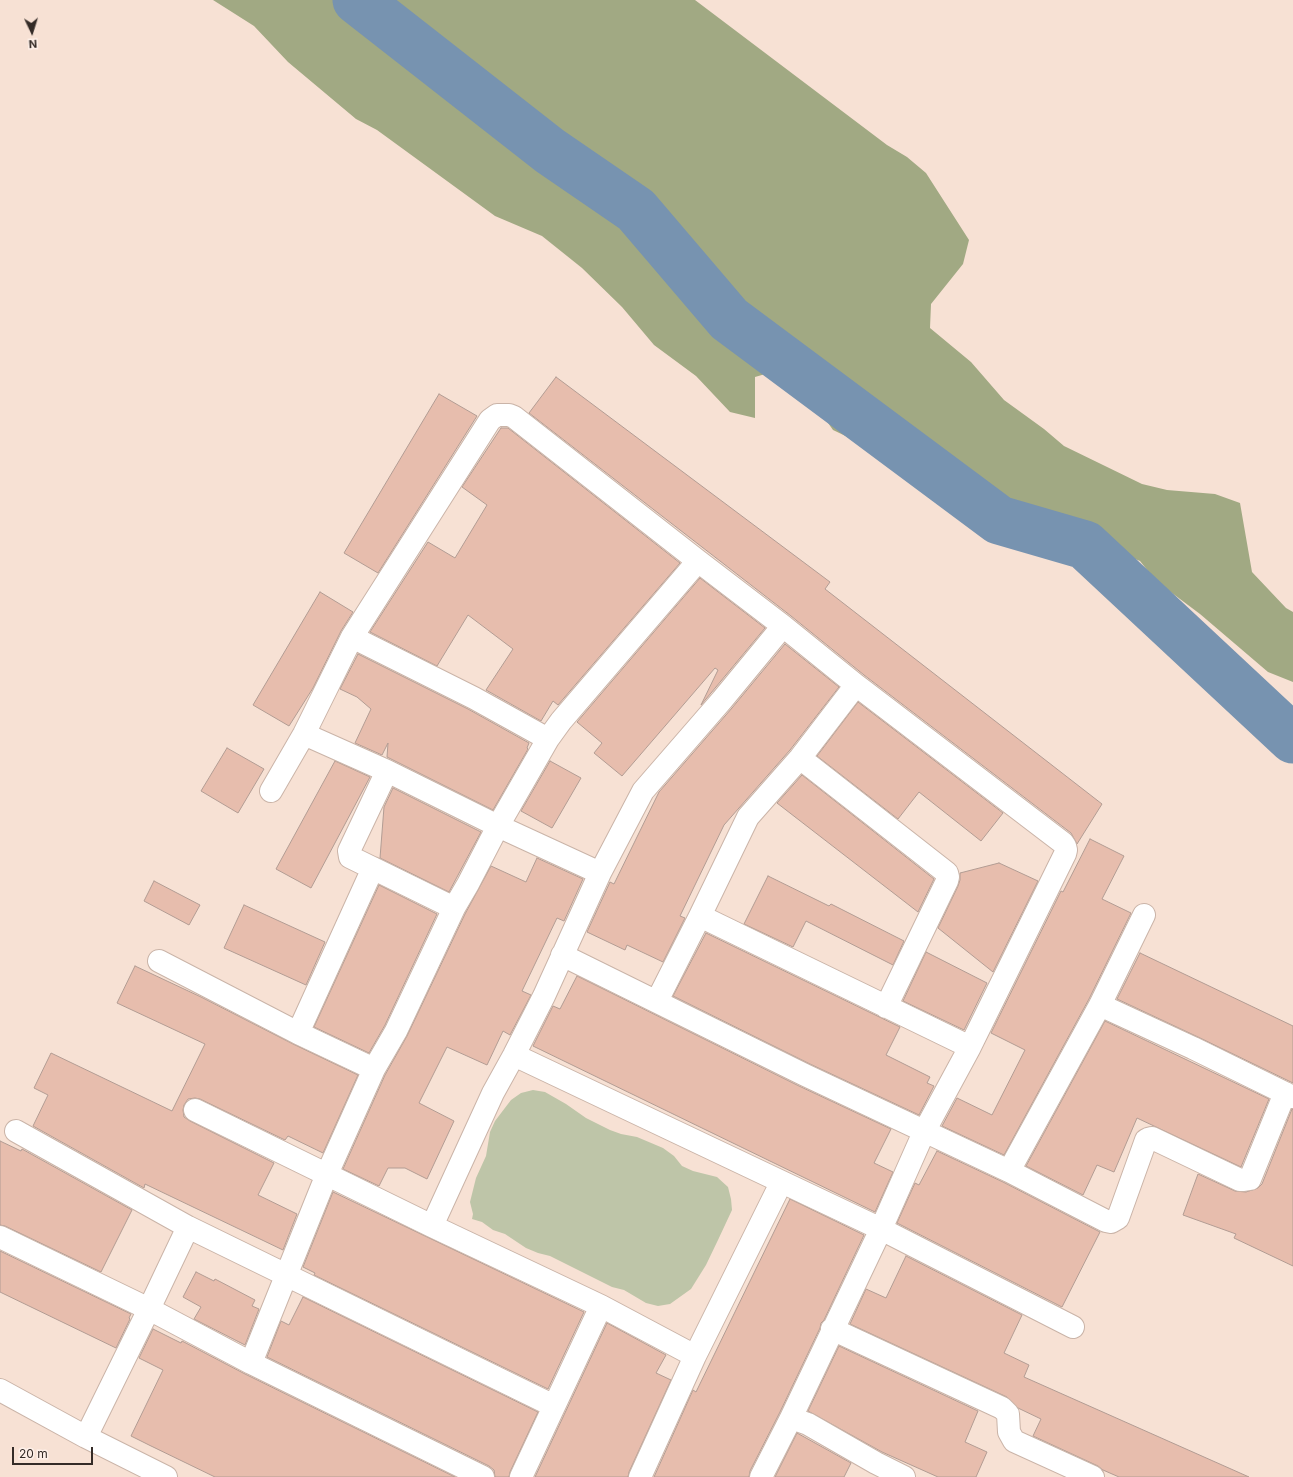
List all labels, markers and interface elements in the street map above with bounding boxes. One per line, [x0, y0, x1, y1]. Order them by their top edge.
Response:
north arrow [12, 12, 52, 52]
text: N [28, 37, 38, 51]
scale bar [14, 1439, 95, 1465]
text: 20 m [19, 1446, 48, 1461]

